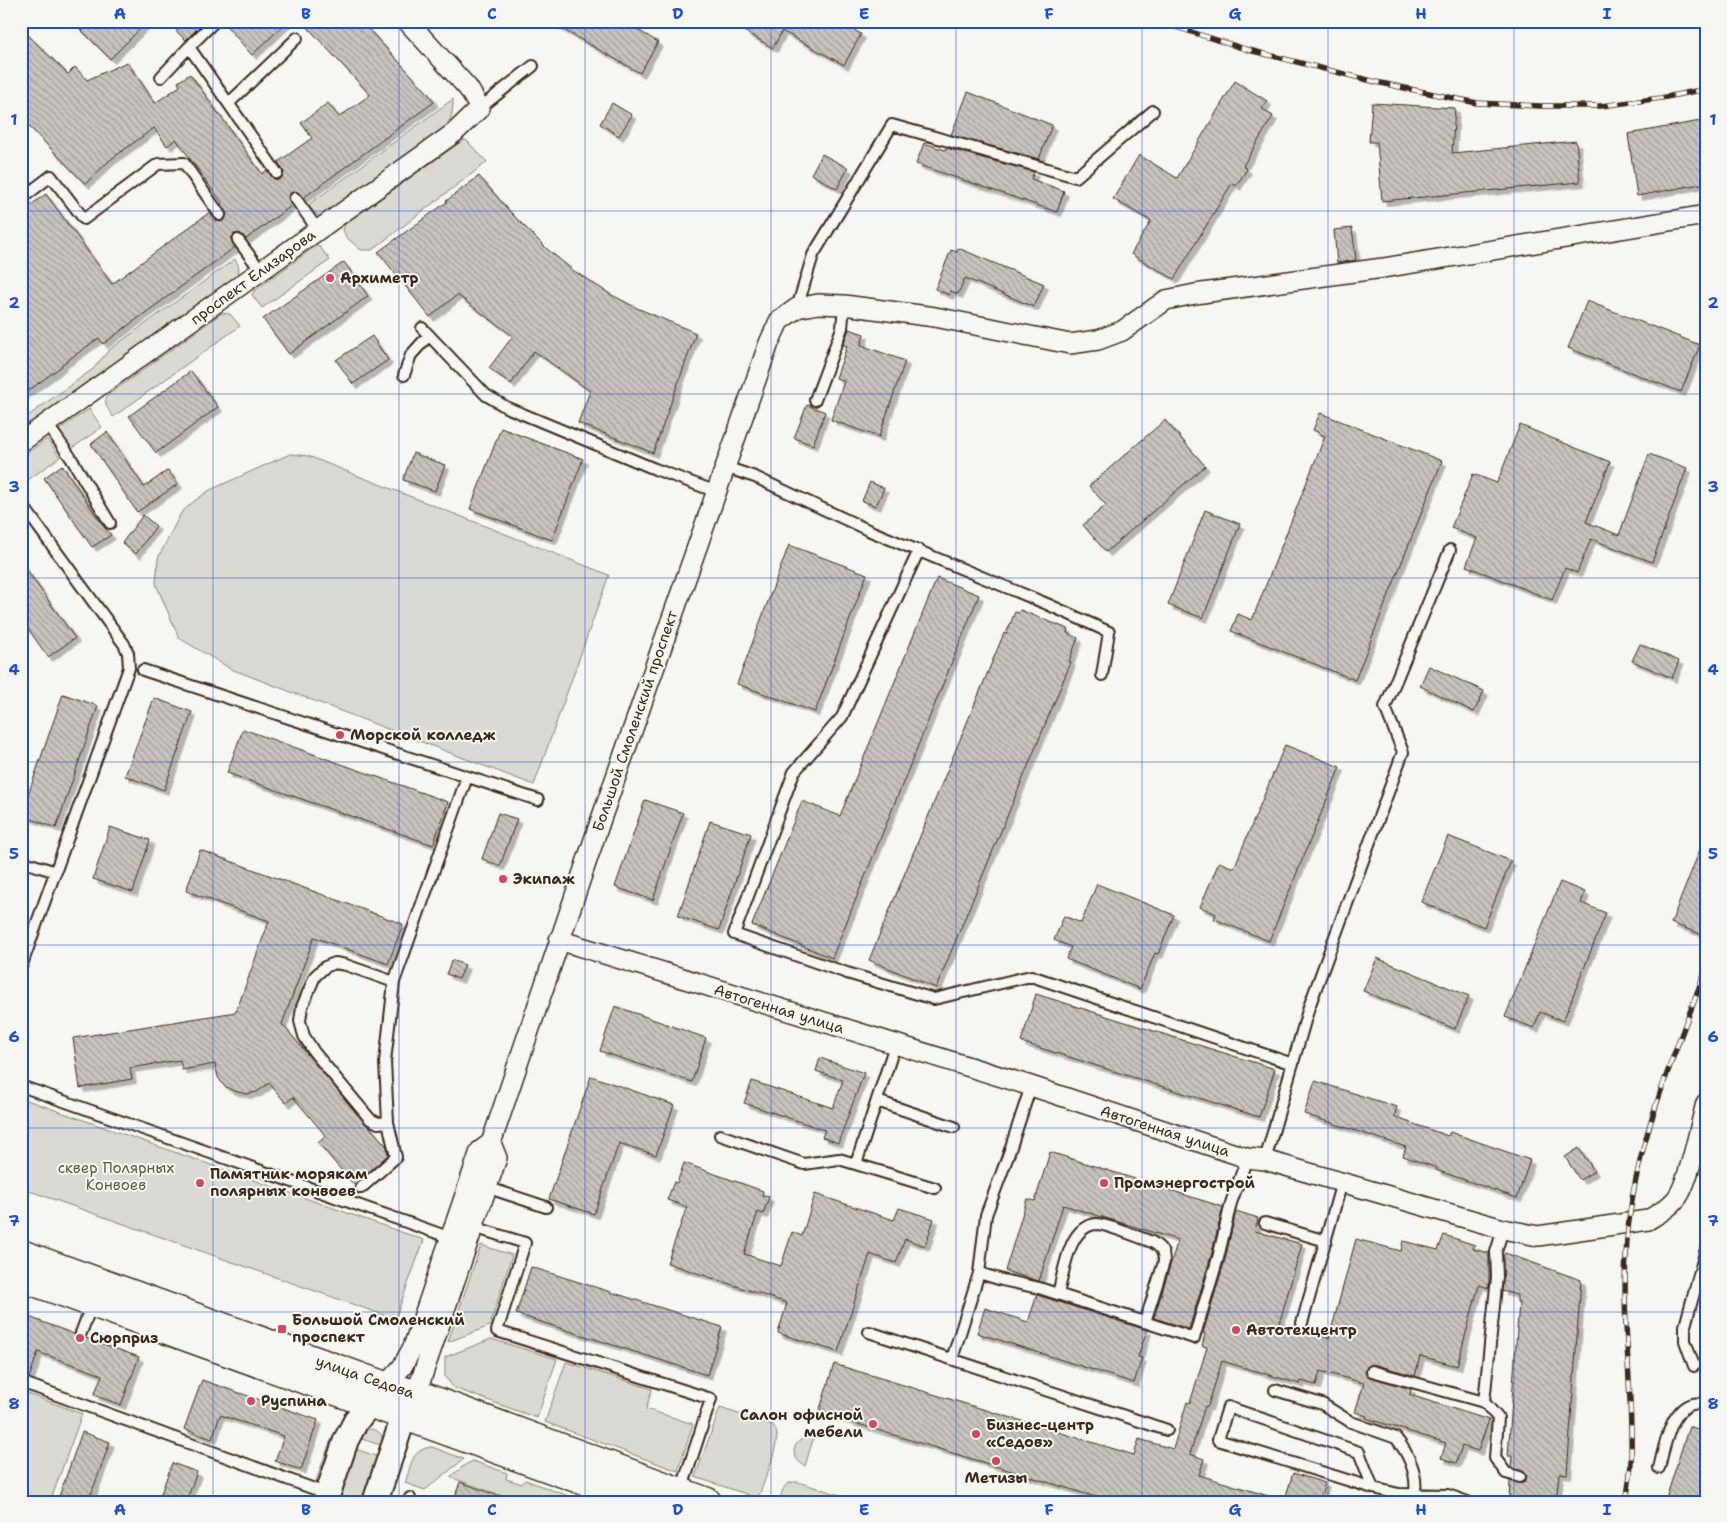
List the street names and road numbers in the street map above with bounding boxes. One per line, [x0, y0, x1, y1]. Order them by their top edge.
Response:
street label: проспект Елизарова [186, 224, 320, 329]
street label: Большой Смоленский проспект [588, 607, 682, 834]
street label: Автогенная улица [712, 980, 847, 1038]
street label: Автогенная улица [1098, 1101, 1233, 1162]
street label: улица Седова [313, 1351, 417, 1403]

